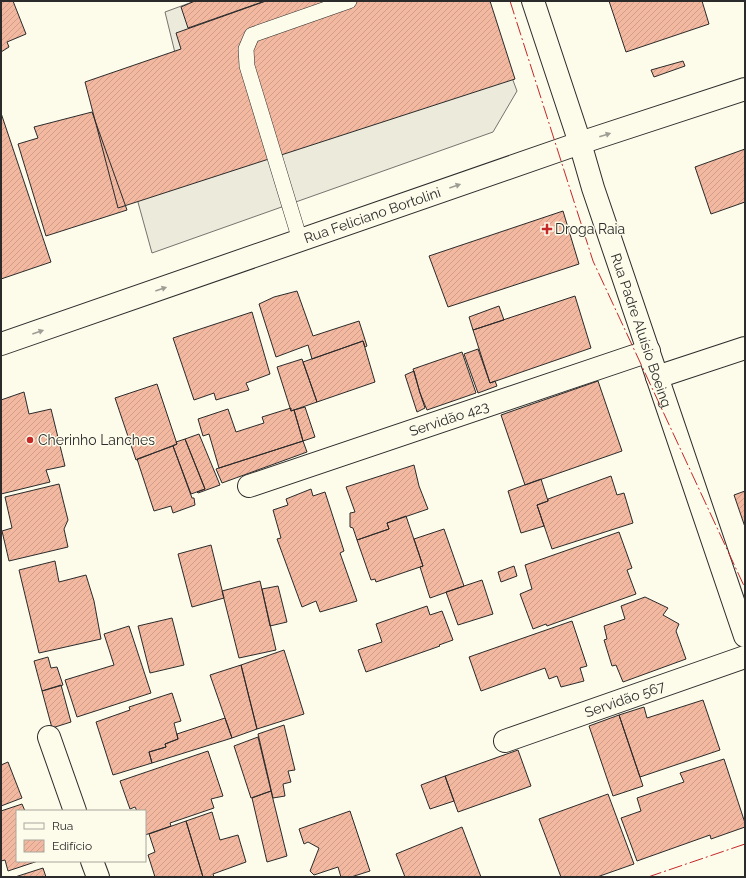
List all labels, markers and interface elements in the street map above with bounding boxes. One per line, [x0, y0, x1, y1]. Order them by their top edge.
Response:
one-way arrow [599, 132, 611, 138]
one-way arrow [450, 183, 462, 189]
street label: Rua Feliciano Bortolini [302, 184, 443, 246]
place label: Droga Raia [555, 221, 625, 237]
marker: Droga Raia [542, 224, 552, 234]
street label: Rua Padre Aluísio Boeing [608, 251, 675, 409]
one-way arrow [155, 286, 167, 292]
one-way arrow [32, 328, 44, 334]
street label: Servidão 423 [407, 398, 491, 439]
place label: Cherinho Lanches [38, 432, 155, 448]
marker: Cherinho Lanches [25, 435, 35, 445]
street label: Servidão 567 [583, 677, 668, 720]
legend [16, 810, 146, 862]
text: Rua [52, 819, 73, 833]
text: Edifício [52, 839, 92, 853]

